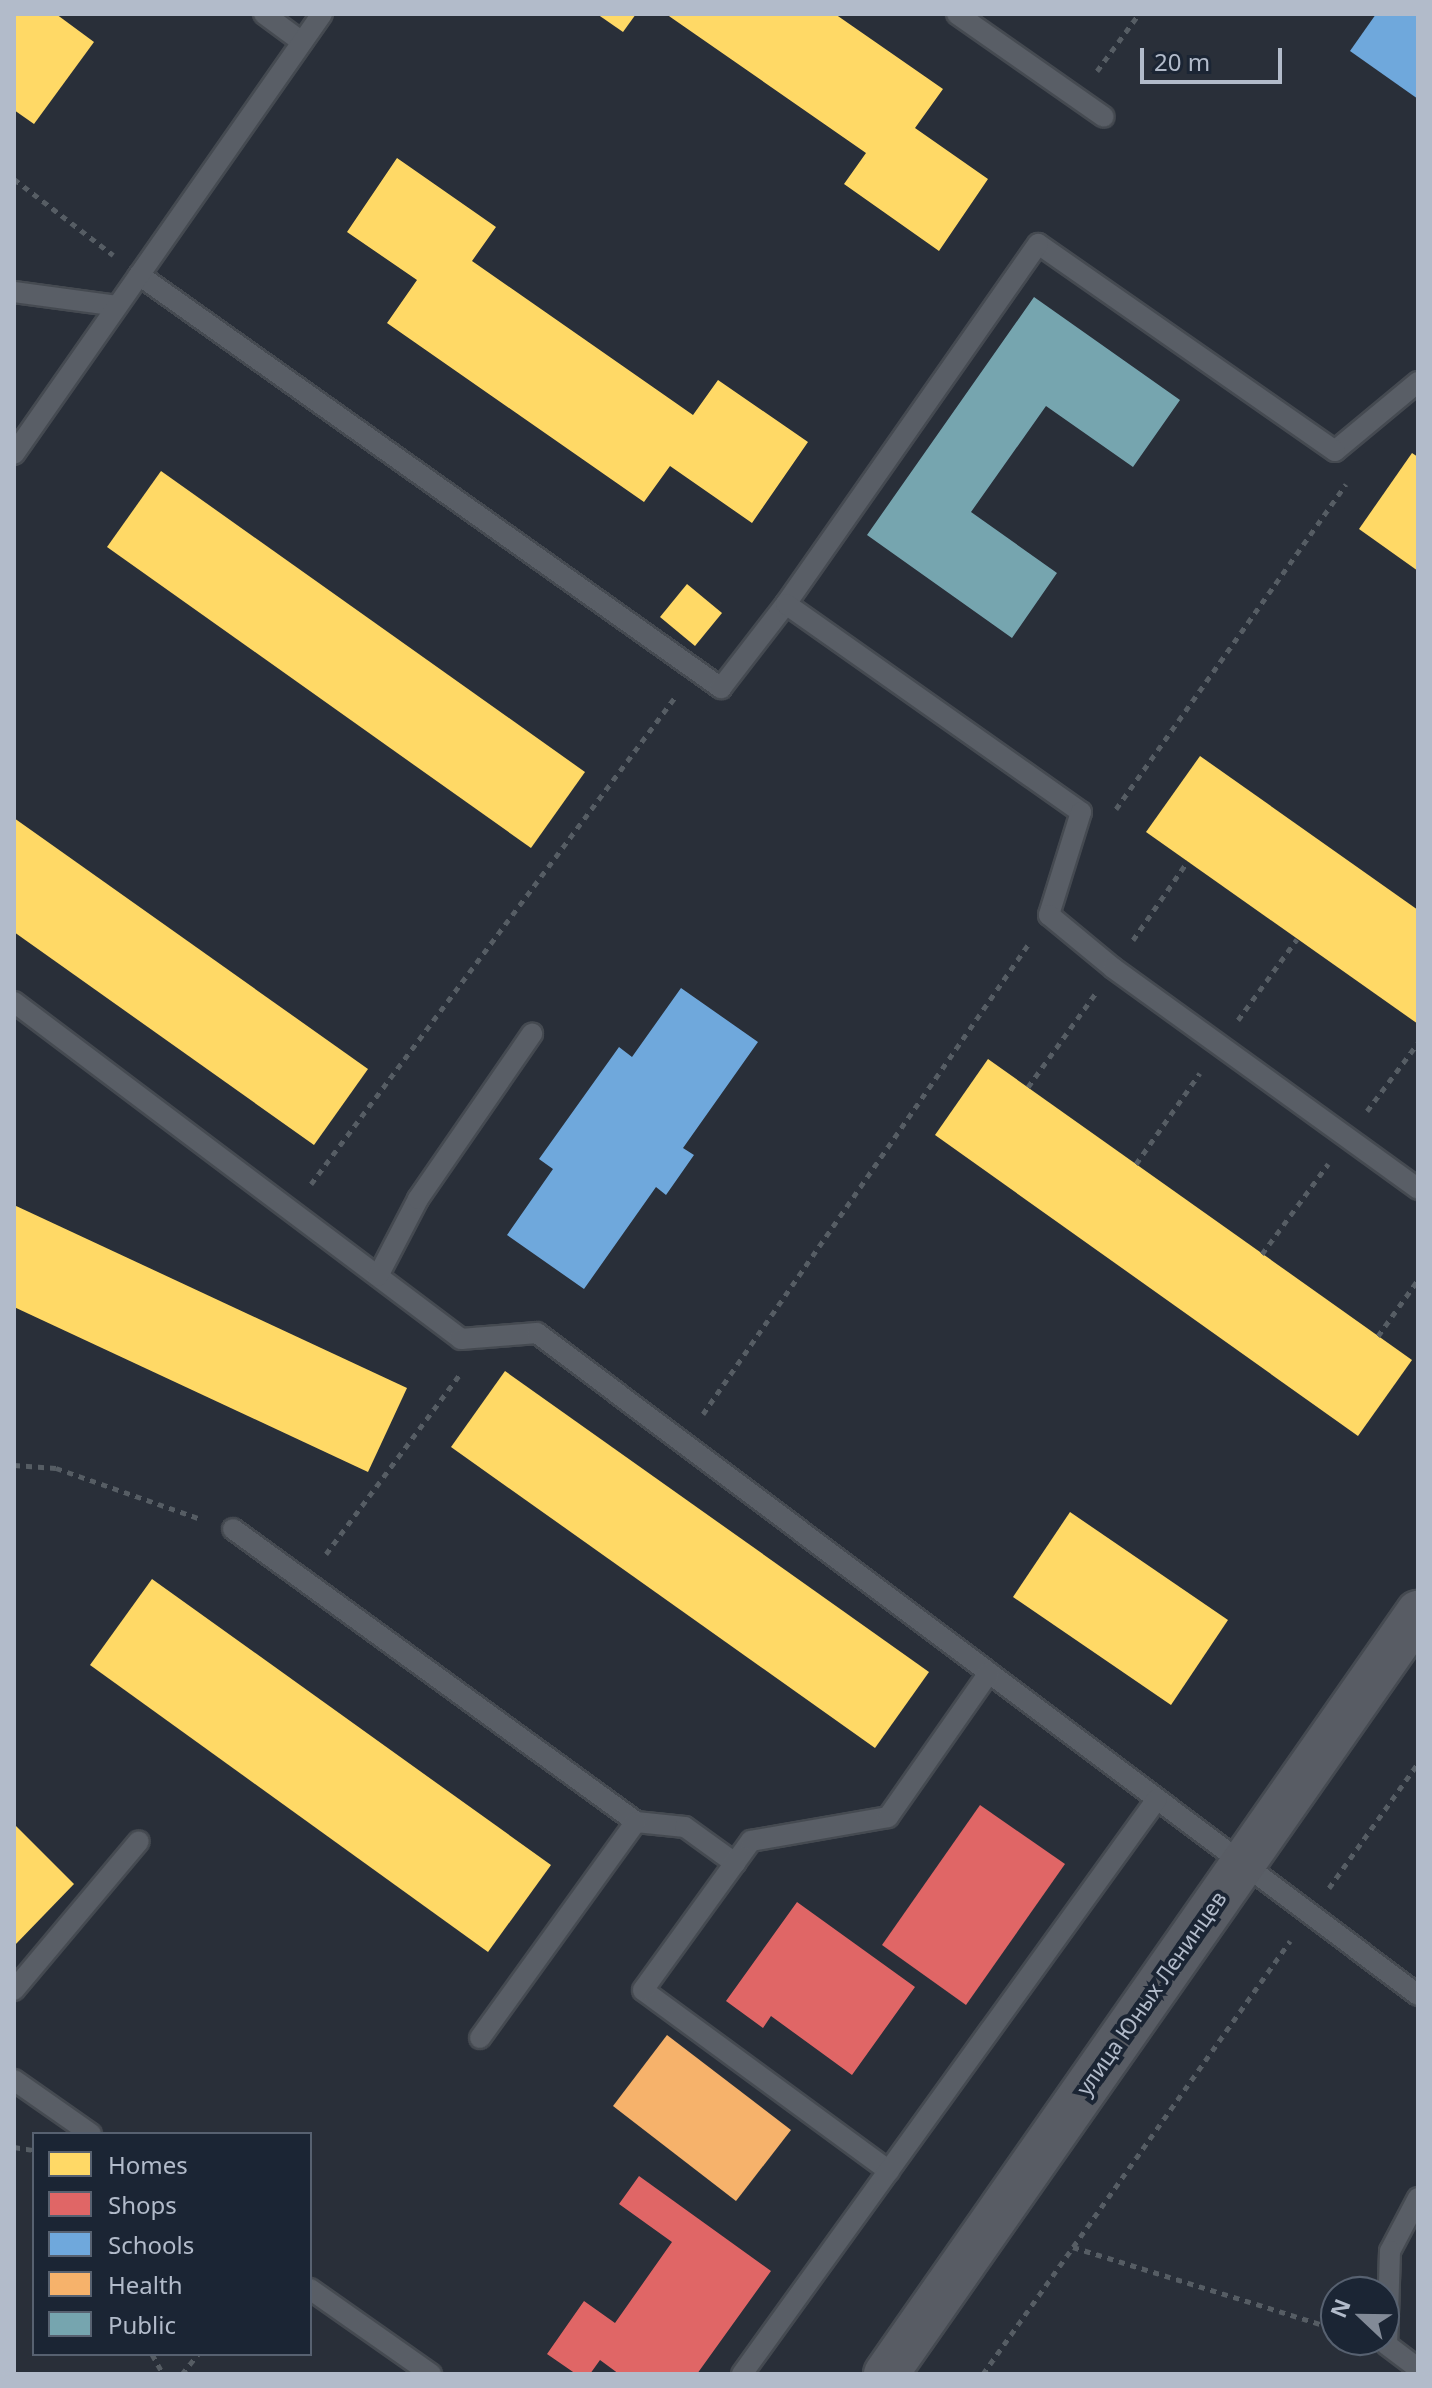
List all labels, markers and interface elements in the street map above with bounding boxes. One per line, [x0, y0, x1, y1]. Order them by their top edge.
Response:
scale bar [1144, 32, 1286, 82]
text: 20 m [1154, 45, 1210, 78]
street label: улица Юных Ленинцев [1070, 1886, 1232, 2100]
legend [32, 2132, 312, 2356]
text: Homes [108, 2148, 188, 2181]
text: Shops [108, 2188, 177, 2221]
text: Schools [108, 2228, 194, 2261]
text: Health [108, 2268, 182, 2301]
north arrow [1320, 2276, 1400, 2356]
text: N [1322, 2294, 1357, 2322]
text: Public [108, 2308, 176, 2341]

